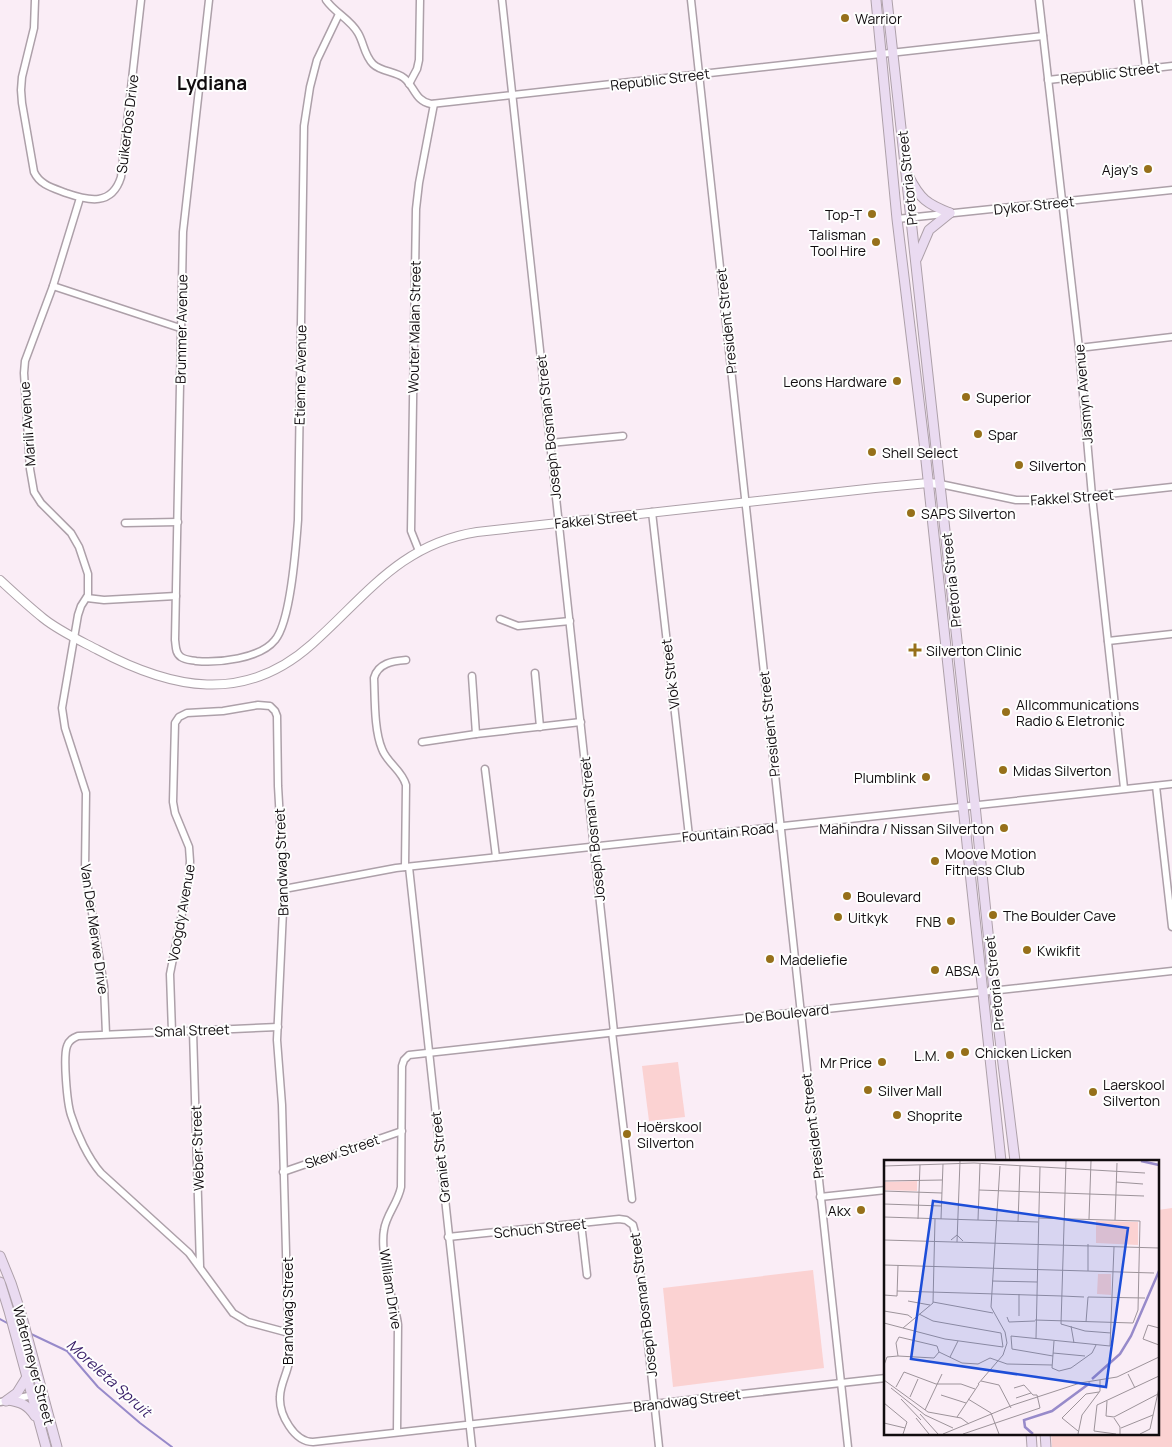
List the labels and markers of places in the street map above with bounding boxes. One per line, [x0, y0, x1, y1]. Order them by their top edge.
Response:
place label: Warrior [855, 9, 902, 28]
marker: Warrior [839, 12, 851, 24]
place label: Ajay's [1102, 160, 1138, 179]
marker: Ajay's [1142, 163, 1154, 175]
place label: Top-T [825, 205, 863, 224]
marker: Top-T [866, 208, 878, 220]
place label: Talisman Tool Hire [809, 225, 866, 260]
marker: Talisman Tool Hire [870, 236, 882, 248]
place label: Leons Hardware [783, 372, 887, 391]
marker: Leons Hardware [891, 375, 903, 387]
place label: Superior [976, 388, 1031, 407]
marker: Superior [960, 391, 972, 403]
place label: Spar [988, 425, 1018, 444]
marker: Spar [972, 428, 984, 440]
place label: Shell Select [882, 443, 958, 462]
marker: Shell Select [866, 446, 878, 458]
place label: Silverton [1029, 456, 1086, 475]
marker: Silverton [1013, 459, 1025, 471]
place label: SAPS Silverton [921, 504, 1016, 523]
marker: SAPS Silverton [905, 507, 917, 519]
place label: Silverton Clinic [926, 641, 1022, 660]
marker: Silverton Clinic [908, 643, 922, 657]
place label: Allcommunications Radio & Eletronic [1016, 695, 1139, 730]
marker: Allcommunications Radio & Eletronic [1000, 706, 1012, 718]
place label: Midas Silverton [1013, 761, 1111, 780]
marker: Midas Silverton [997, 764, 1009, 776]
place label: Plumblink [854, 768, 917, 787]
marker: Plumblink [920, 771, 932, 783]
place label: Mahindra / Nissan Silverton [819, 819, 994, 838]
marker: Mahindra / Nissan Silverton [998, 822, 1010, 834]
place label: Moove Motion Fitness Club [945, 844, 1036, 879]
marker: Moove Motion Fitness Club [929, 855, 941, 867]
place label: Boulevard [857, 887, 921, 906]
marker: Boulevard [841, 890, 853, 902]
place label: The Boulder Cave [1003, 906, 1116, 925]
place label: Uitkyk [848, 908, 889, 927]
marker: The Boulder Cave [987, 909, 999, 921]
marker: Uitkyk [832, 911, 844, 923]
place label: FNB [916, 912, 941, 931]
marker: FNB [945, 915, 957, 927]
place label: Kwikfit [1037, 941, 1081, 960]
marker: Kwikfit [1021, 944, 1033, 956]
place label: Madeliefie [780, 950, 847, 969]
marker: Madeliefie [764, 953, 776, 965]
place label: ABSA [945, 961, 980, 980]
marker: ABSA [929, 964, 941, 976]
place label: Chicken Licken [975, 1043, 1072, 1062]
place label: L.M. [914, 1046, 940, 1065]
marker: Chicken Licken [959, 1046, 971, 1058]
marker: L.M. [944, 1049, 956, 1061]
place label: Mr Price [820, 1053, 872, 1072]
marker: Mr Price [876, 1056, 888, 1068]
place label: Laerskool Silverton [1103, 1075, 1165, 1110]
place label: Silver Mall [878, 1081, 942, 1100]
marker: Silver Mall [862, 1084, 874, 1096]
marker: Laerskool Silverton [1087, 1086, 1099, 1098]
place label: Shoprite [907, 1106, 962, 1125]
marker: Shoprite [891, 1109, 903, 1121]
place label: Hoërskool Silverton [637, 1117, 702, 1152]
marker: Hoërskool Silverton [621, 1128, 633, 1140]
place label: Akx [828, 1201, 852, 1220]
marker: Akx [855, 1204, 867, 1216]

